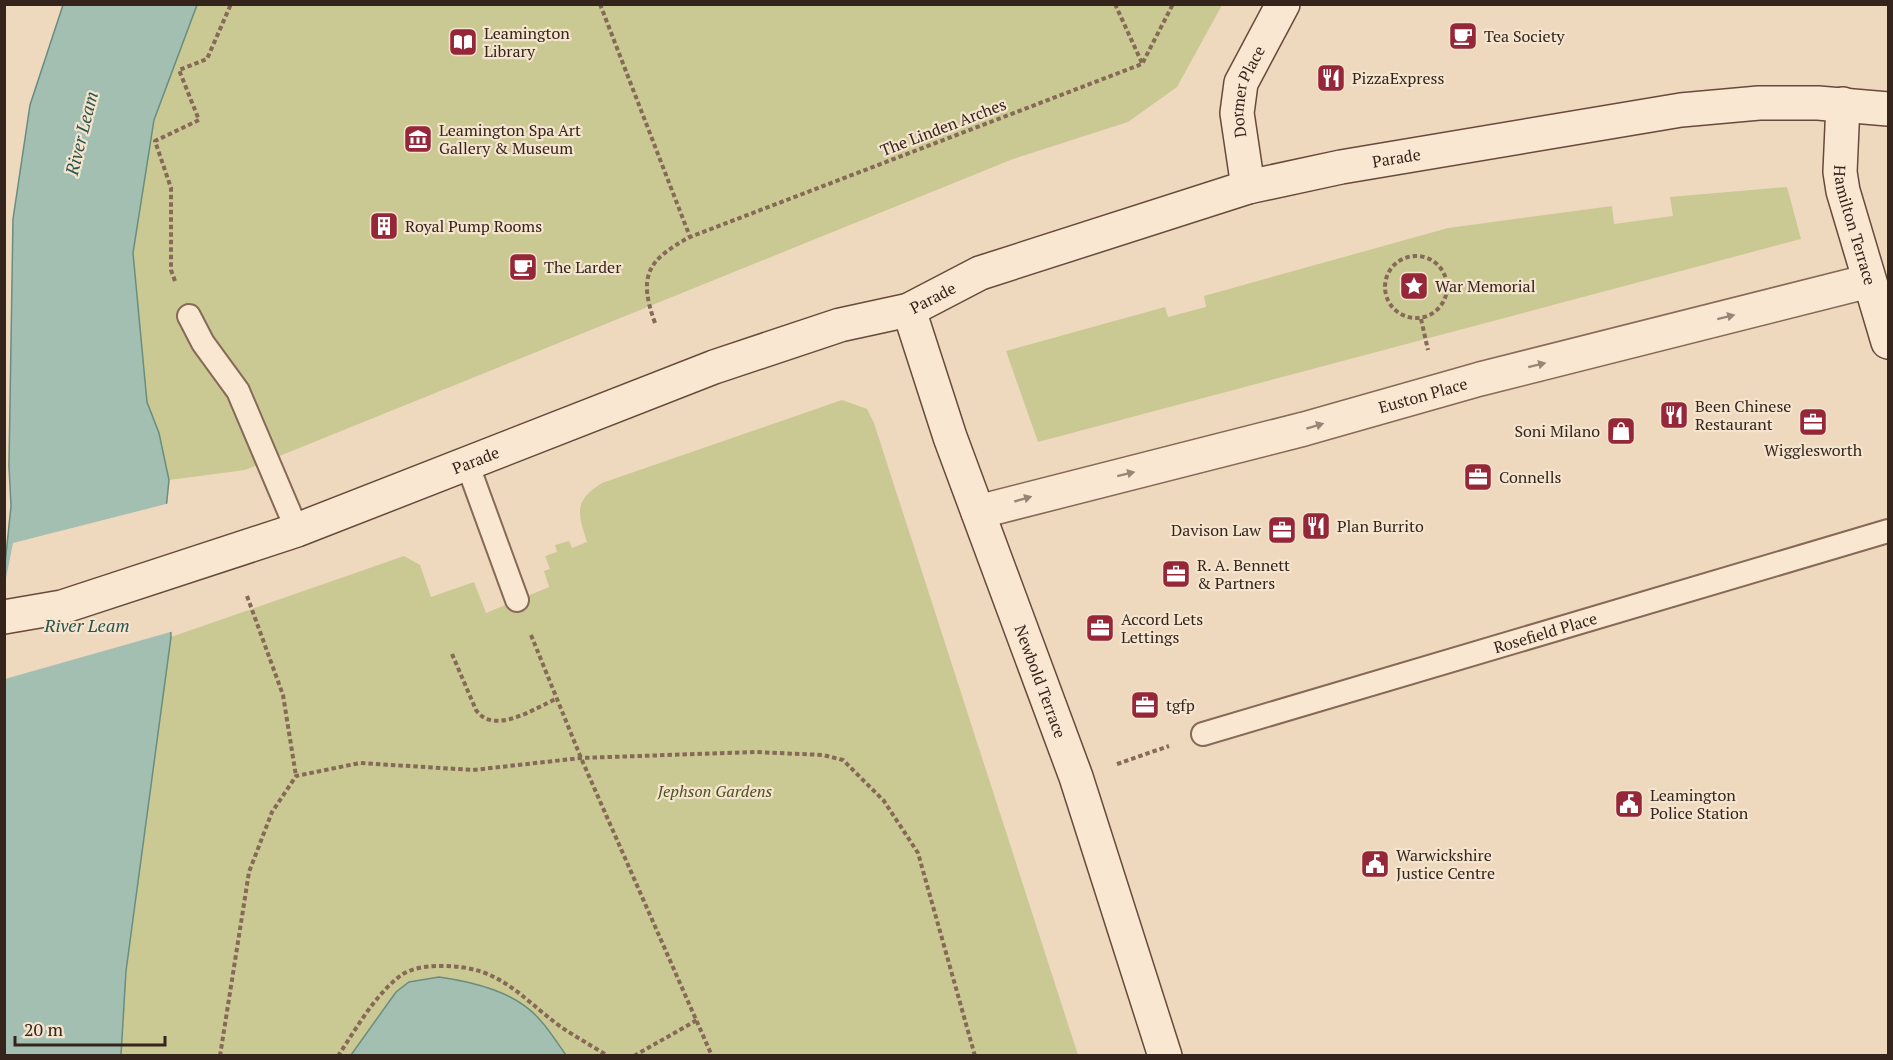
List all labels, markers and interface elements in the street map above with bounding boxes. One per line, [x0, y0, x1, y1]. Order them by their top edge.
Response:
cafe icon: Tea Society [1447, 20, 1479, 52]
place label: Leamington Library [484, 22, 570, 62]
place label: Tea Society [1484, 25, 1566, 47]
library icon: Leamington Library [447, 26, 479, 58]
street label: Dormer Place [1226, 42, 1270, 139]
restaurant icon: PizzaExpress [1315, 62, 1347, 94]
place label: PizzaExpress [1352, 67, 1444, 89]
water label: River Leam [59, 89, 103, 178]
street label: The Linden Arches [877, 93, 1009, 161]
place label: Leamington Spa Art Gallery & Museum [439, 119, 581, 159]
museum icon: Leamington Spa Art Gallery & Museum [402, 123, 434, 155]
street label: Parade [1370, 143, 1422, 173]
street label: Hamilton Terrace [1829, 164, 1881, 288]
building icon: Royal Pump Rooms [368, 210, 400, 242]
place label: Royal Pump Rooms [405, 215, 542, 237]
cafe icon: The Larder [507, 251, 539, 283]
place label: The Larder [544, 256, 622, 278]
place icon: War Memorial [1398, 270, 1430, 302]
place label: War Memorial [1435, 275, 1536, 297]
street label: Parade [906, 277, 959, 319]
one-way arrow [1717, 312, 1735, 322]
one-way arrow [1528, 359, 1546, 369]
street label: Euston Place [1376, 372, 1470, 418]
place label: Been Chinese Restaurant [1695, 395, 1791, 435]
restaurant icon: Been Chinese Restaurant [1658, 399, 1690, 431]
office icon: Wigglesworth [1797, 406, 1829, 438]
shop icon: Soni Milano [1605, 415, 1637, 447]
place label: Soni Milano [1514, 420, 1600, 442]
one-way arrow [1306, 421, 1324, 430]
place label: Wigglesworth [1764, 439, 1863, 461]
street label: Parade [449, 441, 502, 479]
office icon: Connells [1462, 461, 1494, 493]
place label: Connells [1499, 466, 1561, 488]
one-way arrow [1117, 468, 1135, 478]
one-way arrow [1015, 494, 1033, 503]
restaurant icon: Plan Burrito [1300, 510, 1332, 542]
office icon: Davison Law [1266, 514, 1298, 546]
place label: Plan Burrito [1337, 515, 1424, 537]
place label: Davison Law [1171, 519, 1261, 541]
place label: R. A. Bennett & Partners [1197, 554, 1290, 594]
office icon: R. A. Bennett & Partners [1160, 558, 1192, 590]
street label: Rosefield Place [1491, 607, 1600, 658]
place label: Accord Lets Lettings [1121, 608, 1203, 648]
office icon: Accord Lets Lettings [1084, 612, 1116, 644]
water label: River Leam [43, 613, 130, 637]
street label: Newbold Terrace [1010, 622, 1072, 741]
office icon: tgfp [1129, 689, 1161, 721]
place label: tgfp [1166, 694, 1195, 716]
park label: Jephson Gardens [657, 780, 773, 802]
place label: Leamington Police Station [1650, 784, 1749, 824]
public building icon: Leamington Police Station [1613, 788, 1645, 820]
place label: Warwickshire Justice Centre [1396, 844, 1495, 884]
public building icon: Warwickshire Justice Centre [1359, 848, 1391, 880]
scale bar [15, 1009, 165, 1047]
text: 20 m [24, 1017, 64, 1041]

